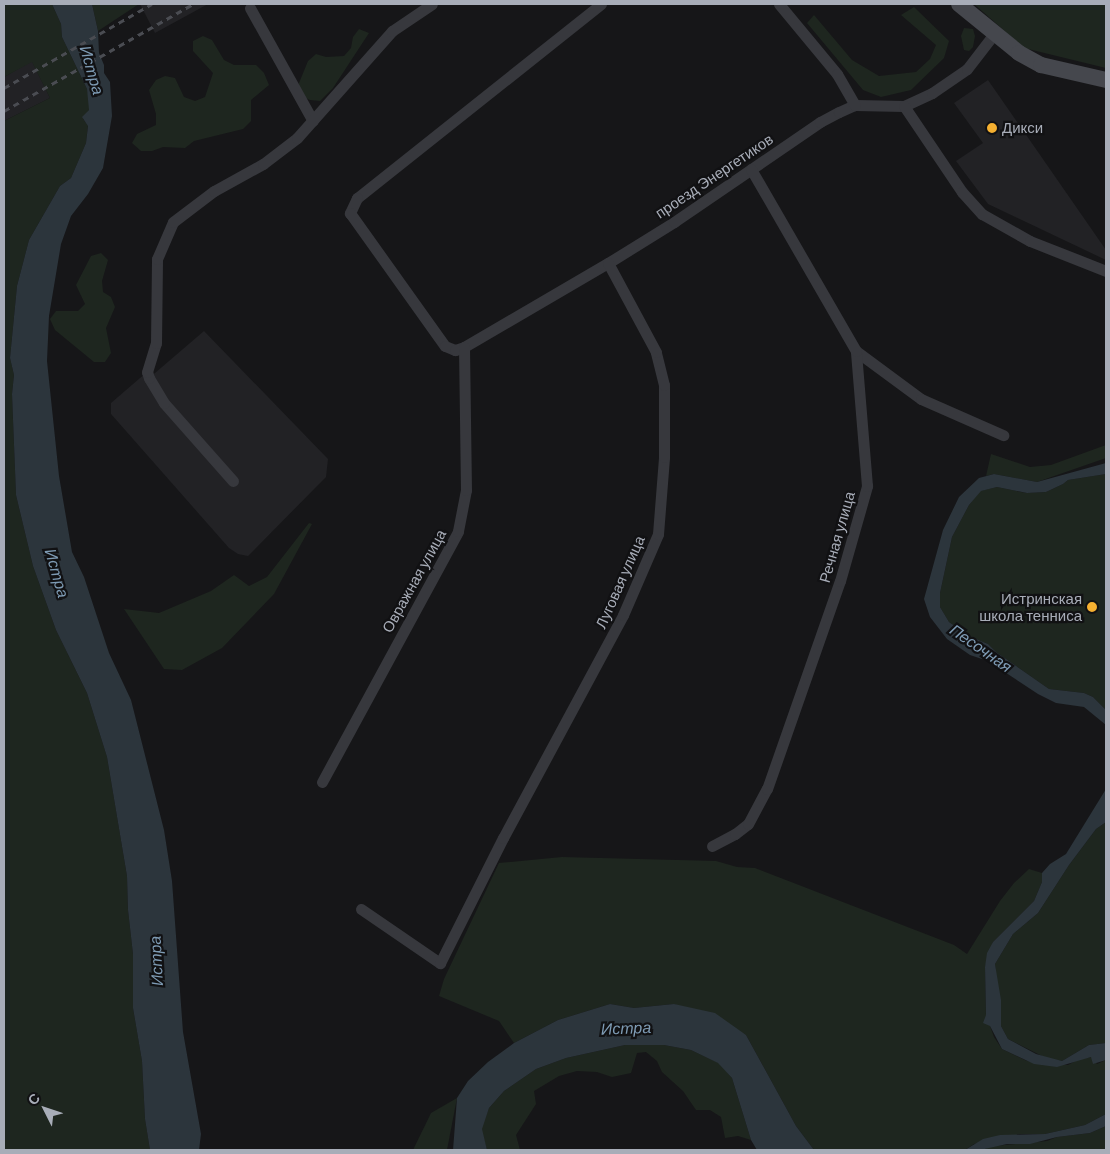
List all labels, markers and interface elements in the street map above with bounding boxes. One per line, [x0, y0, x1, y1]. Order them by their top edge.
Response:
water label: Истра [76, 43, 108, 97]
place label: Дикси [1002, 119, 1043, 137]
marker: Дикси [986, 122, 998, 134]
street label: проезд Энергетиков [652, 130, 776, 222]
street label: Речная улица [815, 489, 859, 585]
street label: Овражная улица [378, 526, 450, 636]
street label: Луговая улица [592, 533, 648, 631]
water label: Истра [41, 546, 73, 600]
place label: Истринская школа тенниса [979, 589, 1082, 624]
marker: Истринская школа тенниса [1086, 601, 1098, 613]
water label: Песочная [946, 620, 1016, 676]
water label: Истра [145, 935, 167, 987]
water label: Истра [600, 1018, 652, 1038]
north arrow [20, 1084, 70, 1134]
text: С [24, 1089, 43, 1108]

